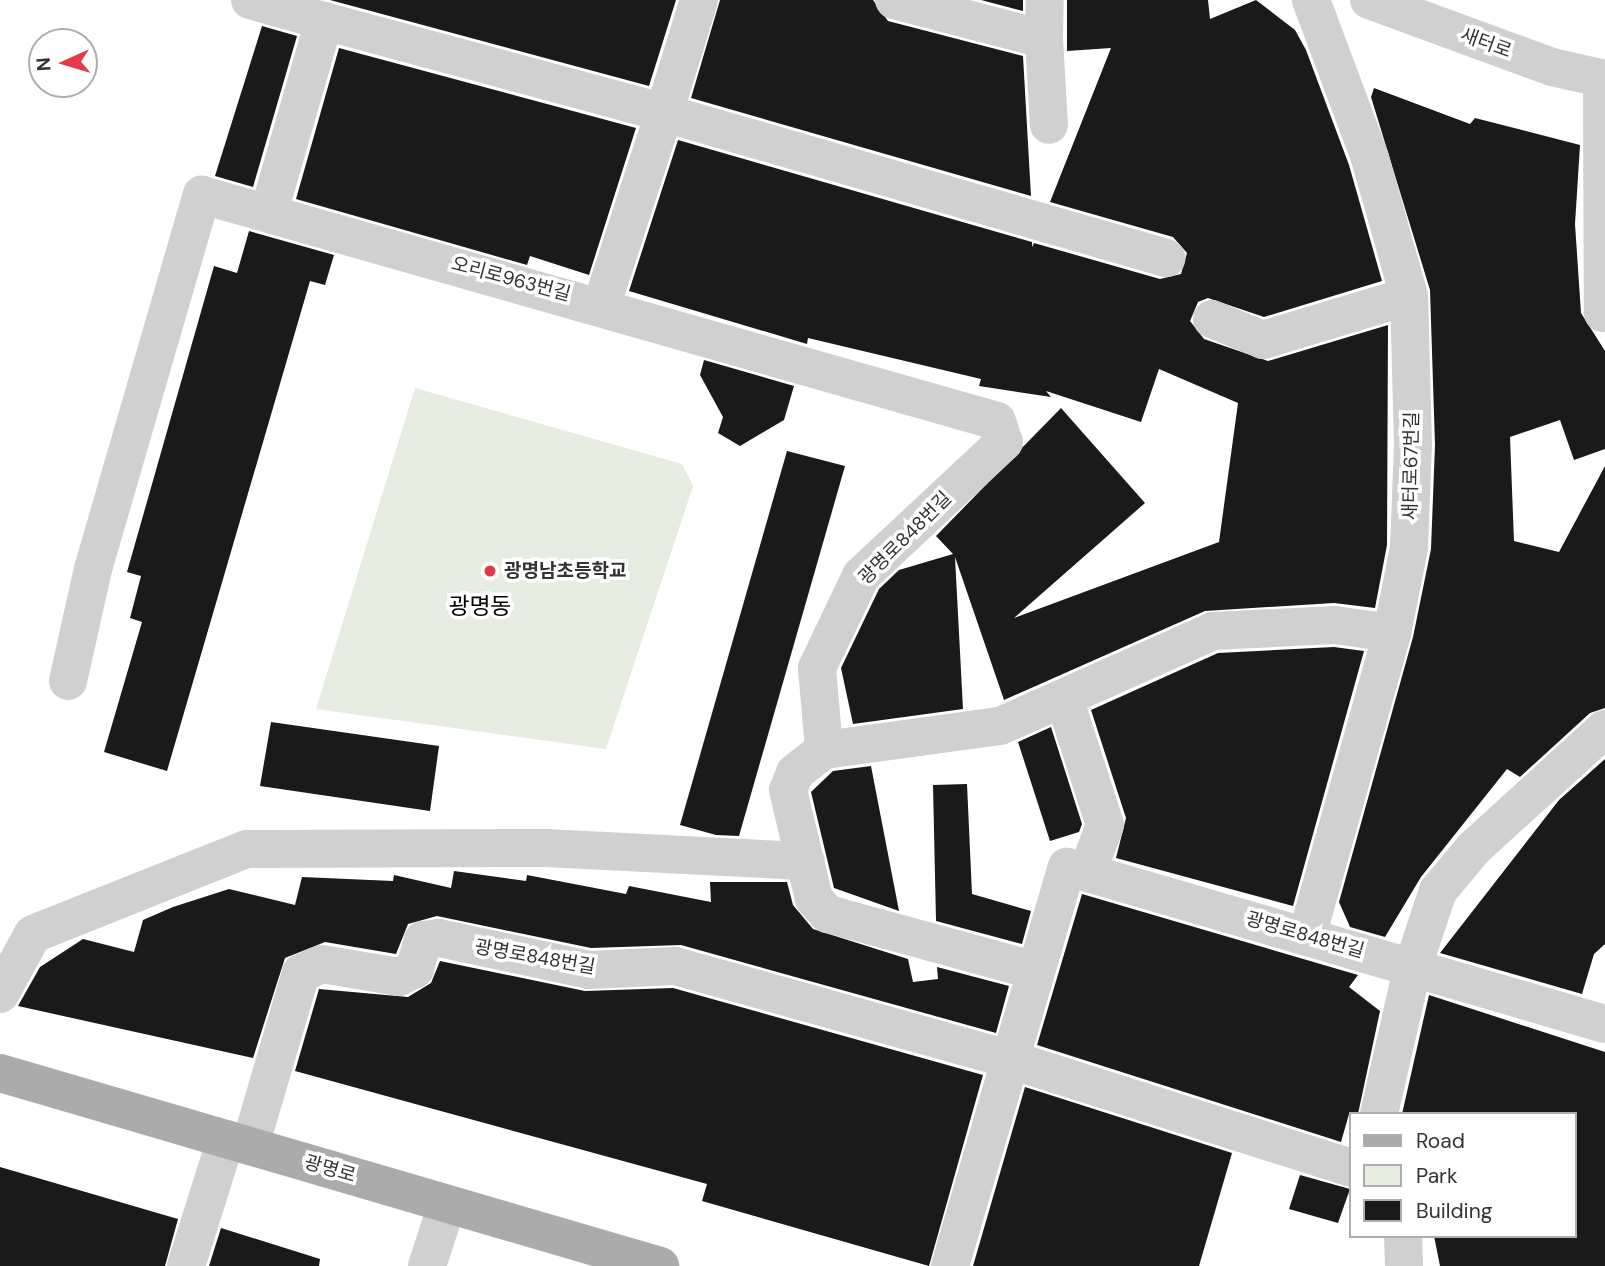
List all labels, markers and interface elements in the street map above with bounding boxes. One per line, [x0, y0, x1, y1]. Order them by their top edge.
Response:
street label: 새터로 [1457, 23, 1515, 63]
north arrow [28, 28, 98, 98]
text: N [31, 57, 57, 72]
street label: 오리로963번길 [449, 252, 573, 306]
street label: 새터로67번길 [1399, 411, 1423, 521]
street label: 광명로848번길 [854, 487, 956, 589]
place label: 광명남초등학교 [504, 560, 626, 582]
marker: 광명남초등학교 [482, 563, 498, 579]
district label: 광명동 [448, 592, 512, 620]
street label: 광명로848번길 [1243, 907, 1367, 963]
street label: 광명로848번길 [473, 935, 597, 979]
legend [1350, 1112, 1577, 1238]
text: Road [1416, 1127, 1465, 1155]
street label: 광명로 [302, 1151, 358, 1187]
text: Park [1416, 1162, 1457, 1190]
text: Building [1416, 1197, 1492, 1225]

